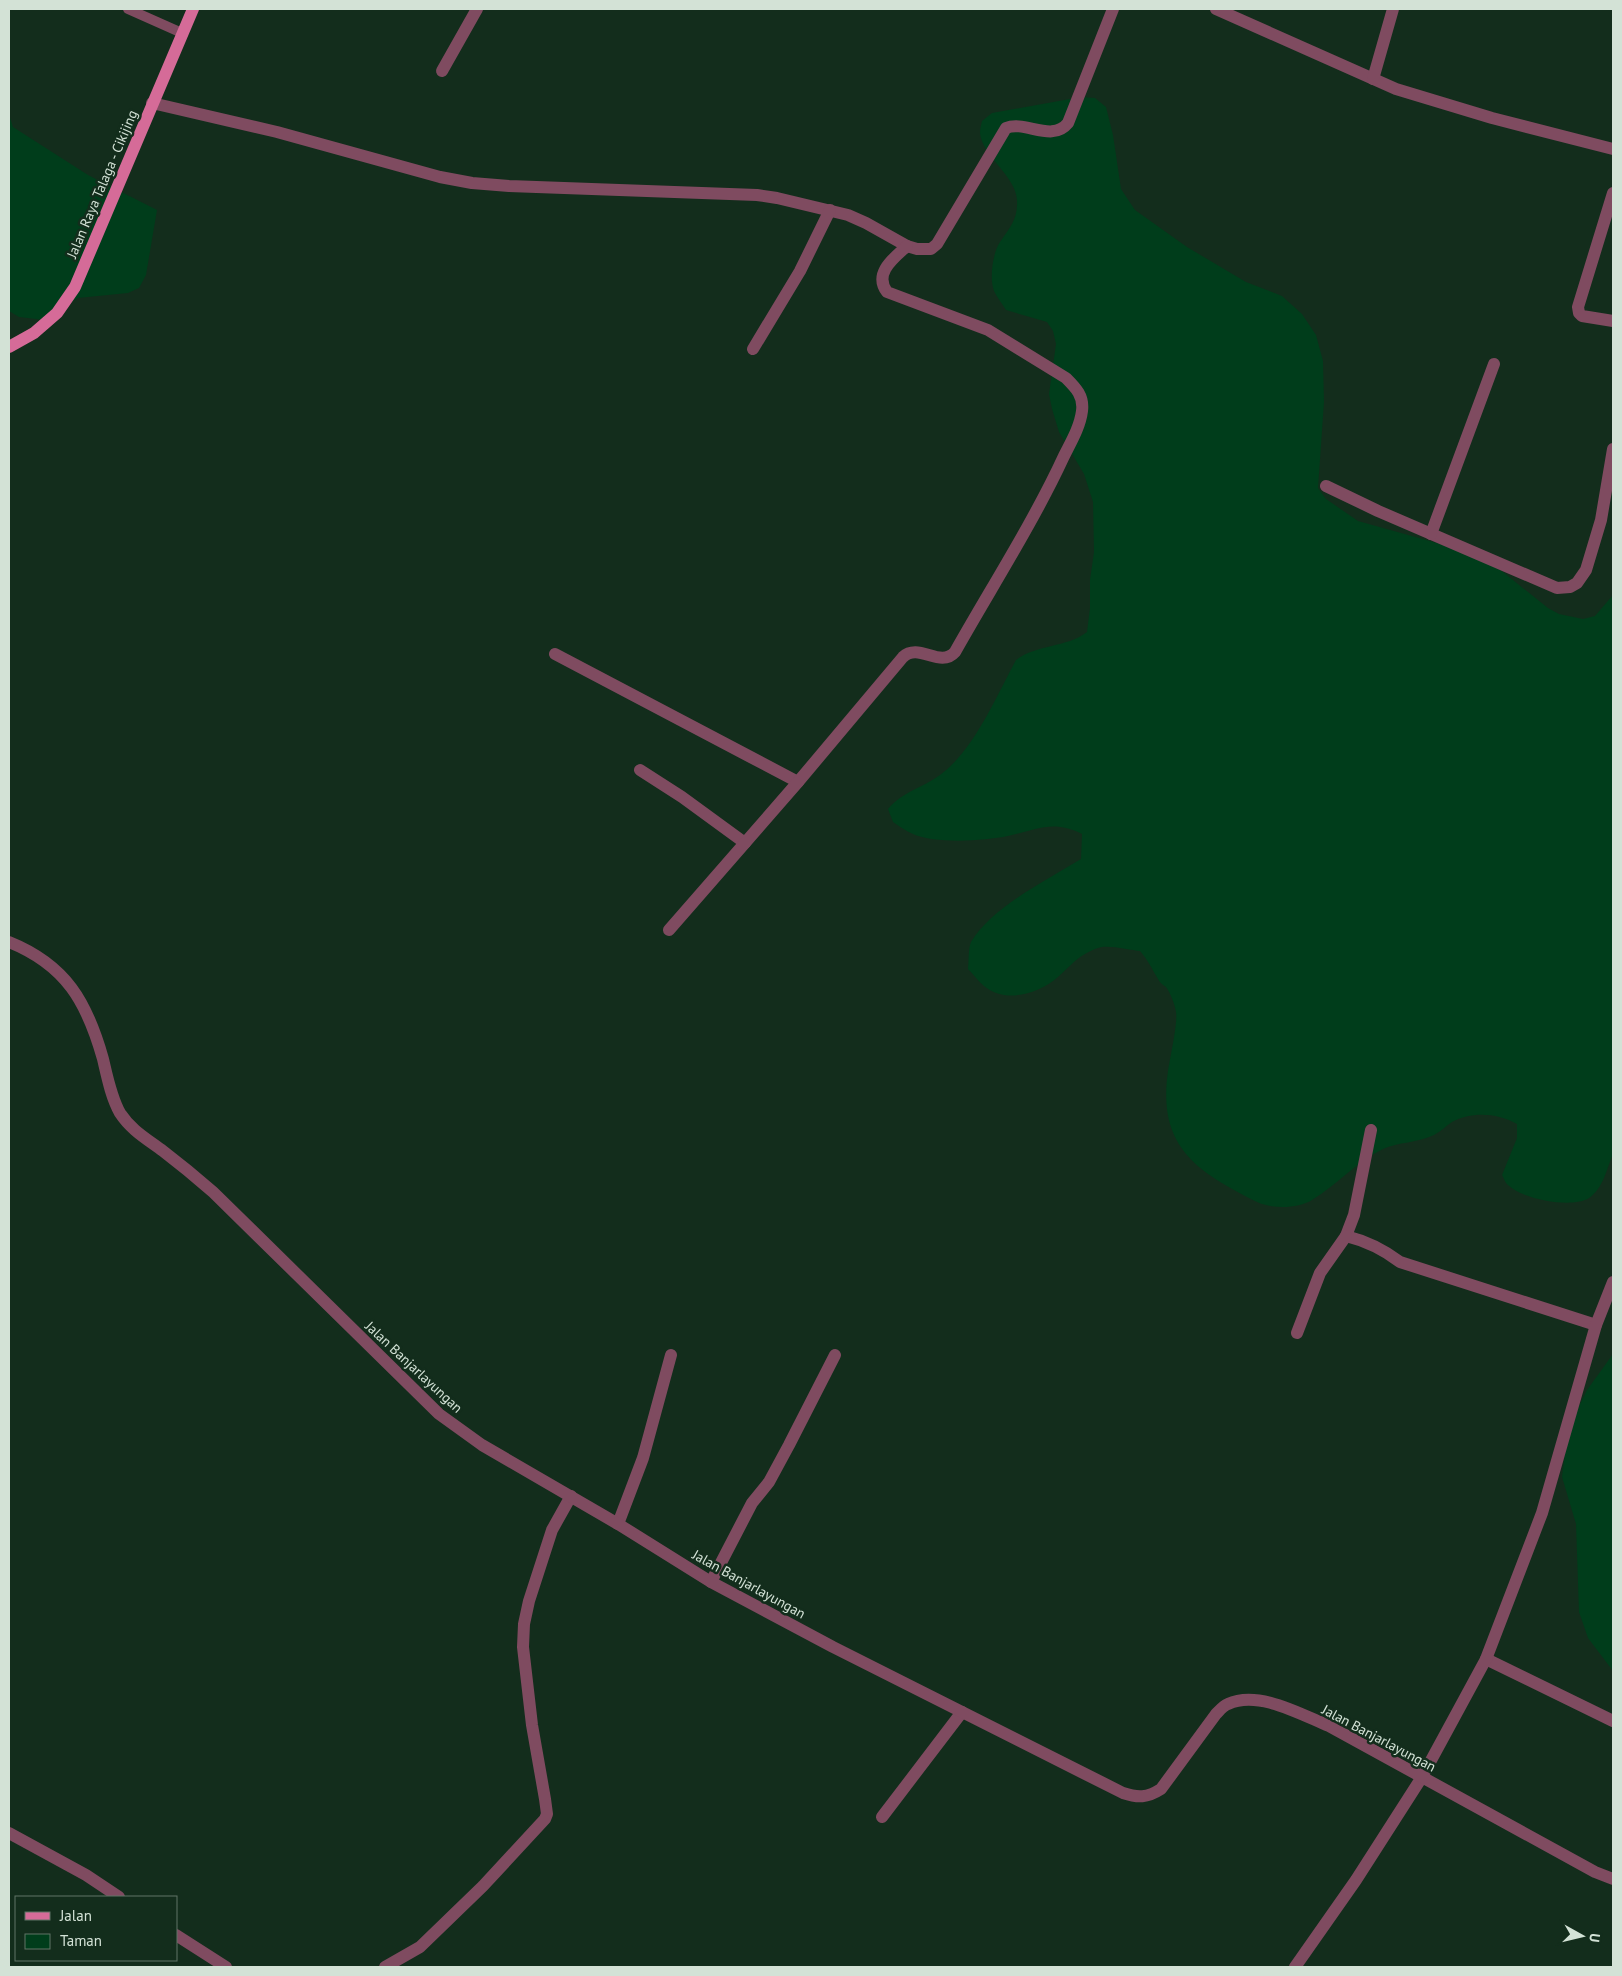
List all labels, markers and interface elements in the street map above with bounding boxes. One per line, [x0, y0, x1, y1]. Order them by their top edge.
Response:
street label: Jalan Raya Talaga - Cikijing [62, 107, 141, 262]
street label: Jalan Banjarlayungan [361, 1317, 466, 1417]
street label: Jalan Banjarlayungan [688, 1545, 809, 1623]
street label: Jalan Banjarlayungan [1318, 1700, 1439, 1776]
legend [15, 1896, 178, 1961]
text: Jalan [59, 1906, 92, 1925]
north arrow [1557, 1911, 1607, 1961]
text: Taman [60, 1931, 102, 1950]
text: U [1585, 1932, 1604, 1943]

